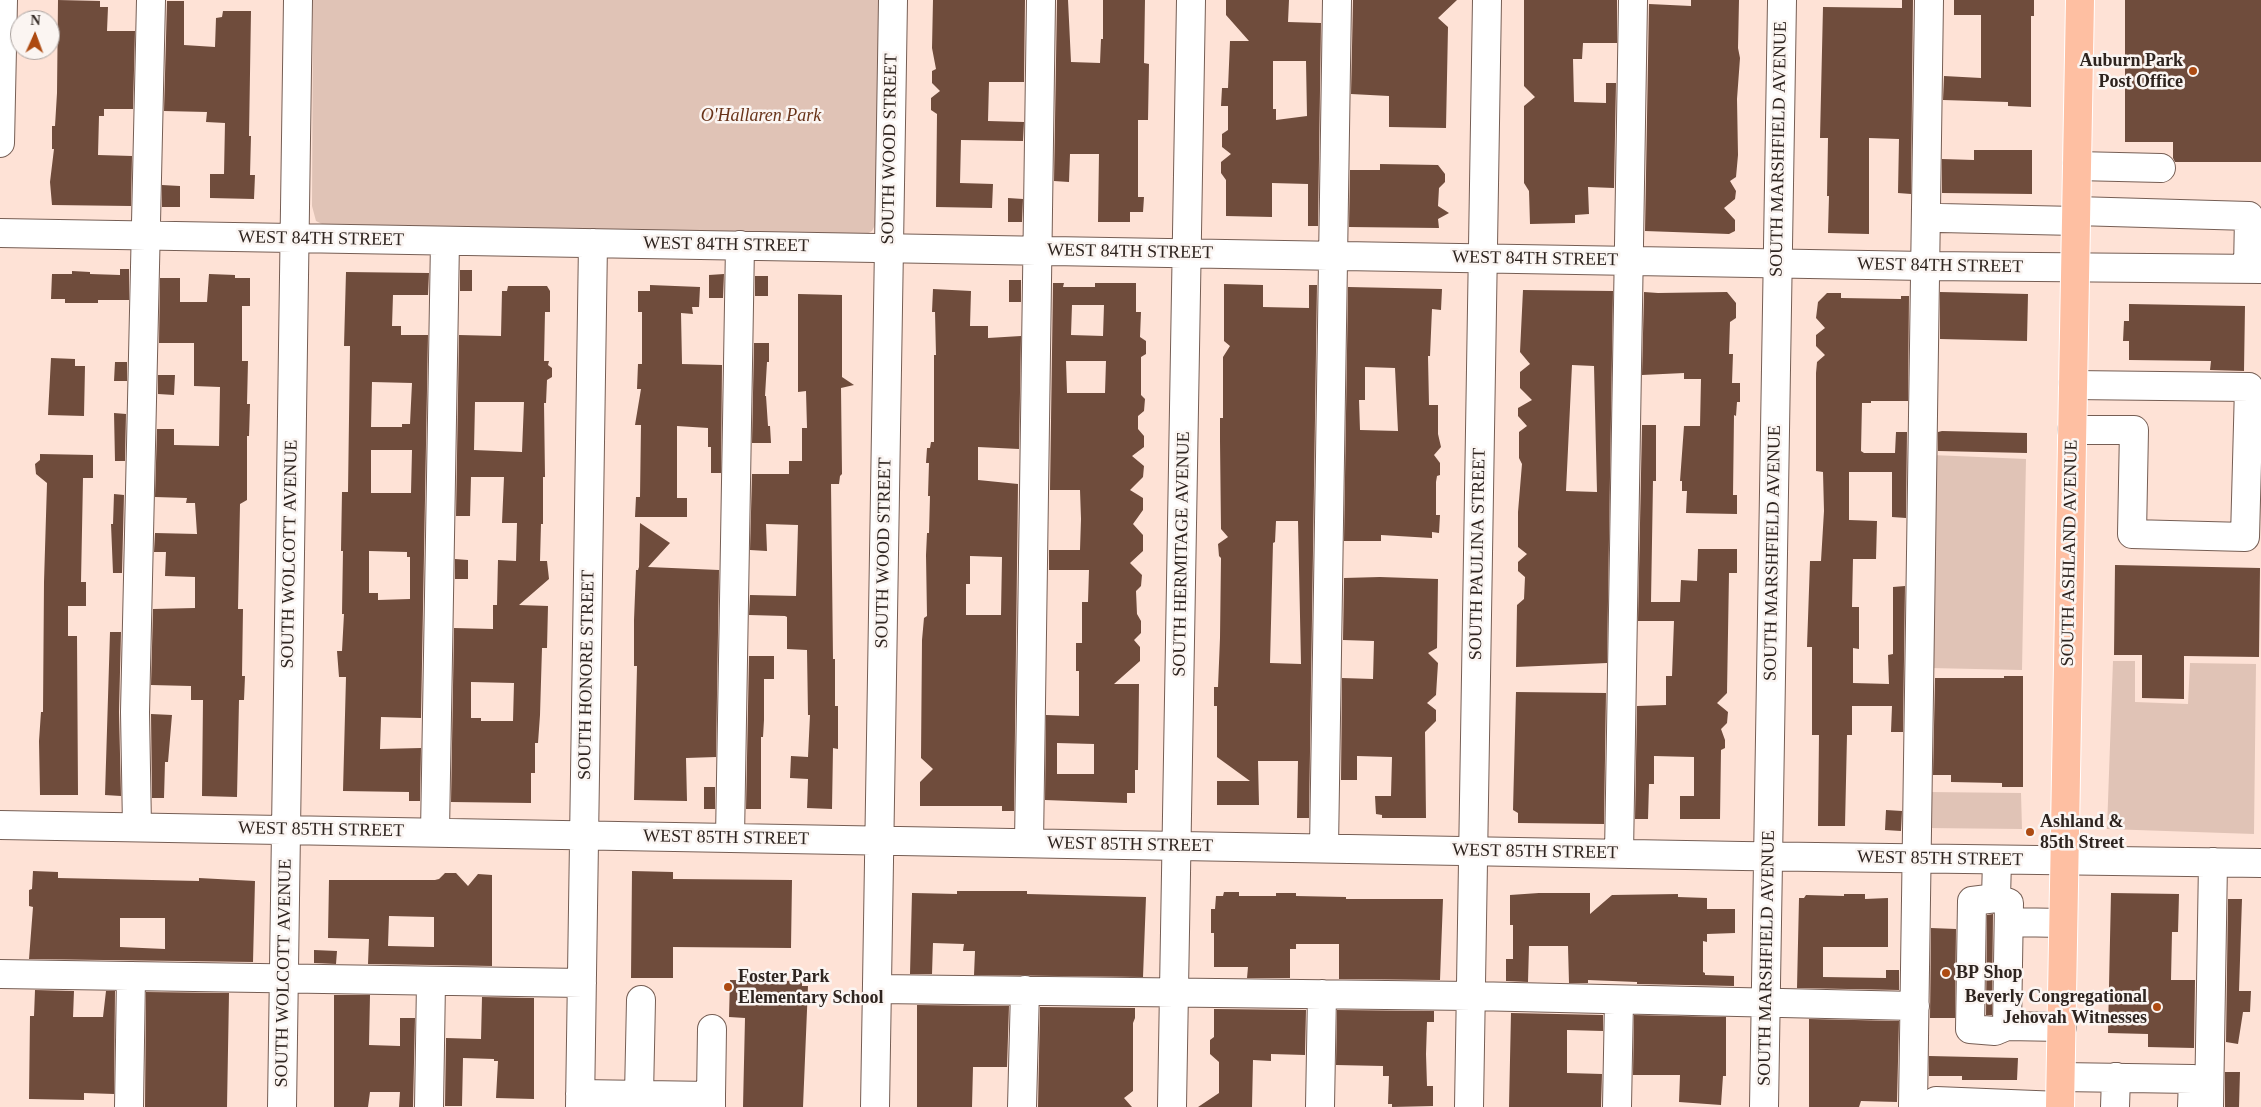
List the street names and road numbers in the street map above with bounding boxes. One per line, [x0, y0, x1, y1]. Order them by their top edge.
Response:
street label: SOUTH MARSHFIELD AVENUE [1766, 21, 1792, 277]
street label: SOUTH WOOD STREET [878, 53, 902, 245]
street label: WEST 84TH STREET [238, 227, 404, 251]
street label: WEST 84TH STREET [643, 233, 809, 257]
street label: WEST 84TH STREET [1047, 240, 1213, 264]
street label: WEST 84TH STREET [1452, 247, 1618, 271]
street label: WEST 84TH STREET [1857, 254, 2023, 278]
street label: SOUTH MARSHFIELD AVENUE [1760, 425, 1786, 681]
street label: SOUTH HERMITAGE AVENUE [1169, 431, 1195, 677]
street label: SOUTH ASHLAND AVENUE [2057, 439, 2083, 667]
street label: SOUTH WOLCOTT AVENUE [277, 440, 303, 668]
street label: SOUTH PAULINA STREET [1465, 448, 1491, 660]
street label: SOUTH WOOD STREET [872, 457, 896, 649]
street label: SOUTH HONORE STREET [574, 570, 600, 780]
street label: WEST 85TH STREET [238, 818, 404, 842]
street label: WEST 85TH STREET [643, 826, 809, 850]
street label: SOUTH MARSHFIELD AVENUE [1754, 830, 1780, 1086]
street label: WEST 85TH STREET [1047, 833, 1213, 857]
street label: WEST 85TH STREET [1452, 840, 1618, 864]
street label: WEST 85TH STREET [1857, 847, 2023, 871]
street label: SOUTH WOLCOTT AVENUE [271, 859, 297, 1087]

